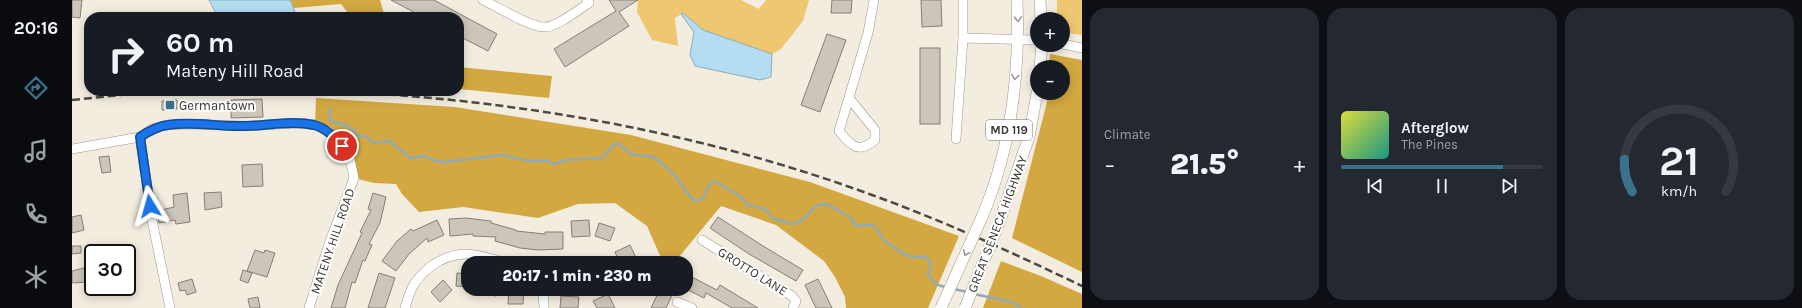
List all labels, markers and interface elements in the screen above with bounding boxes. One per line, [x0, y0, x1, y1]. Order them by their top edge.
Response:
map controls [1030, 12, 1070, 100]
button: + [1030, 12, 1070, 52]
one-way arrow [1014, 16, 1022, 22]
text: 20:16 [14, 17, 58, 39]
text: 60 m [166, 26, 234, 59]
icon: right [100, 28, 152, 80]
text: Mateny Hill Road [166, 60, 304, 82]
button: − [1030, 60, 1070, 100]
icon: directions [22, 74, 50, 102]
one-way arrow [1010, 74, 1019, 81]
place label: Germantown [179, 98, 255, 113]
marker: Germantown [164, 99, 176, 111]
text: Afterglow [1401, 119, 1469, 137]
road number: MD 119 [986, 120, 1032, 140]
text: Climate [1104, 127, 1150, 142]
pin [325, 129, 359, 163]
icon: arrive [331, 135, 353, 157]
icon: music [22, 137, 50, 165]
text: The Pines [1401, 137, 1458, 152]
text: 21 [1659, 137, 1699, 185]
text: 21.5° [1170, 146, 1239, 182]
text: − [1104, 152, 1116, 178]
text: + [1294, 152, 1305, 178]
street label: GREAT SENECA HIGHWAY [964, 154, 1030, 295]
icon: previous [1364, 175, 1386, 197]
icon: pause [1431, 175, 1453, 197]
icon: next [1498, 175, 1520, 197]
text: km/h [1661, 183, 1697, 200]
position arrow [129, 185, 171, 227]
street label: MATENY HILL ROAD [307, 186, 358, 296]
icon: phone [22, 200, 50, 228]
speed limit sign: 30 [84, 244, 136, 296]
street label: GROTTO LANE [715, 244, 790, 299]
one-way arrow [963, 248, 971, 256]
icon: climate [22, 263, 50, 291]
text: 20:17 · 1 min · 230 m [503, 267, 651, 285]

